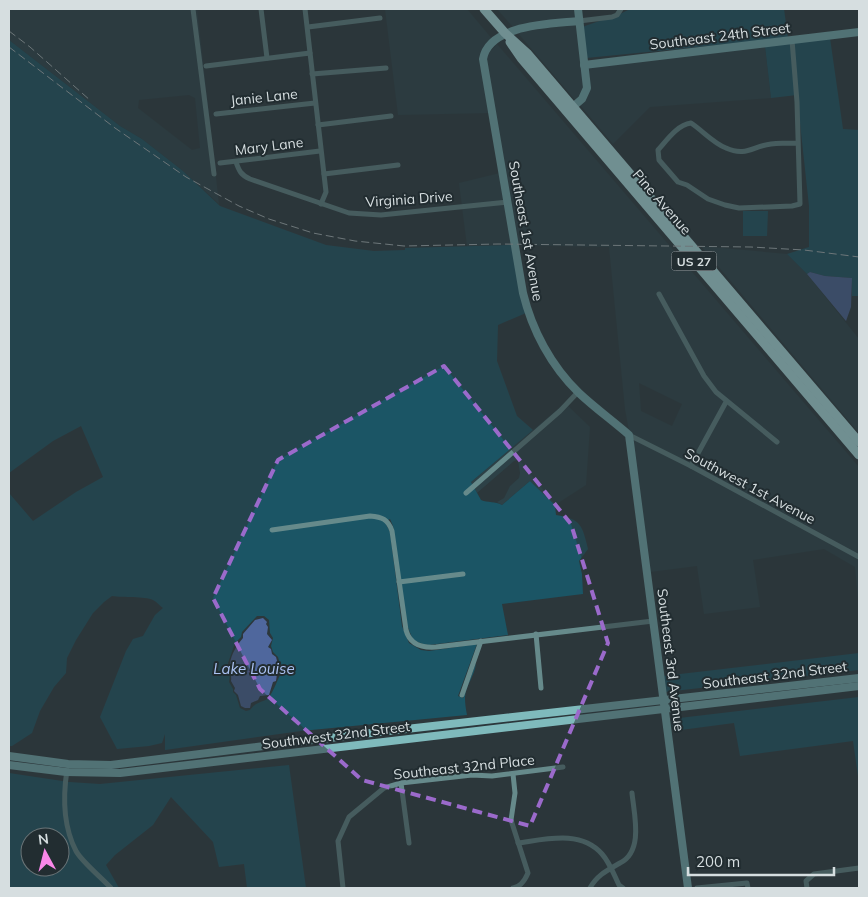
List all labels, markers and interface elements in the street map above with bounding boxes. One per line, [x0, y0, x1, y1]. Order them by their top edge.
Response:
street label: Southeast 24th Street [649, 18, 791, 54]
street label: Janie Lane [229, 85, 299, 109]
street label: Mary Lane [234, 133, 304, 159]
street label: Southeast 1st Avenue [505, 160, 547, 302]
street label: Pine Avenue [629, 166, 695, 238]
street label: Virginia Drive [365, 187, 453, 211]
road number: US 27 [672, 252, 716, 270]
street label: Southwest 1st Avenue [682, 444, 818, 528]
street label: Southeast 3rd Avenue [653, 588, 689, 732]
street label: Southeast 32nd Street [702, 657, 848, 693]
water label: Lake Louise [213, 659, 295, 678]
street label: Southwest 32nd Street [261, 717, 411, 753]
street label: Southeast 32nd Place [393, 751, 535, 783]
north arrow [20, 827, 70, 877]
text: N [37, 830, 50, 849]
scale bar [688, 844, 834, 876]
text: 200 m [696, 852, 740, 871]

